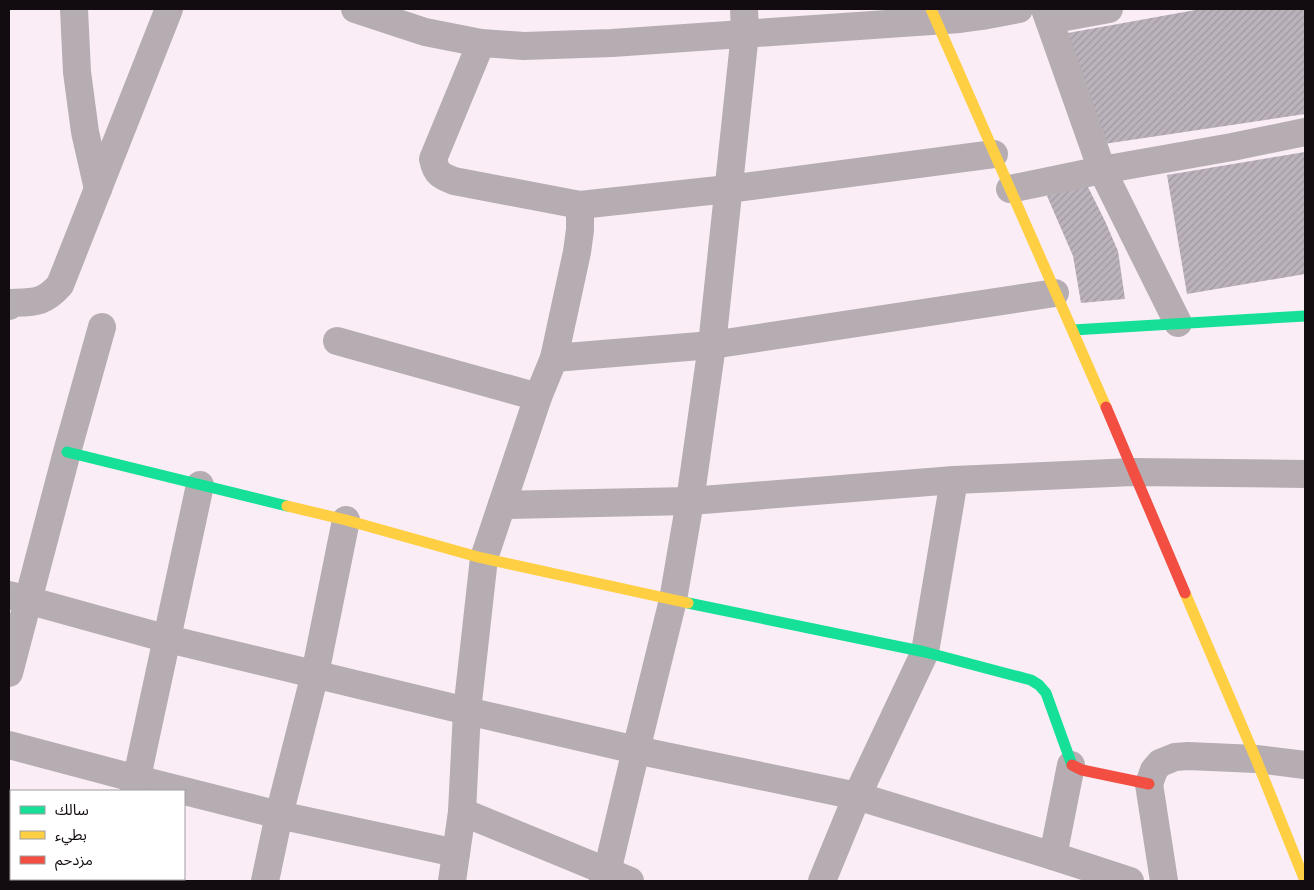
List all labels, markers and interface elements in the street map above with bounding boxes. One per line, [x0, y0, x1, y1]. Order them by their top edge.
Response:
legend [10, 790, 185, 880]
text: سالك [55, 799, 89, 819]
text: بطيء [55, 824, 87, 846]
text: مزدحم [55, 849, 93, 871]

